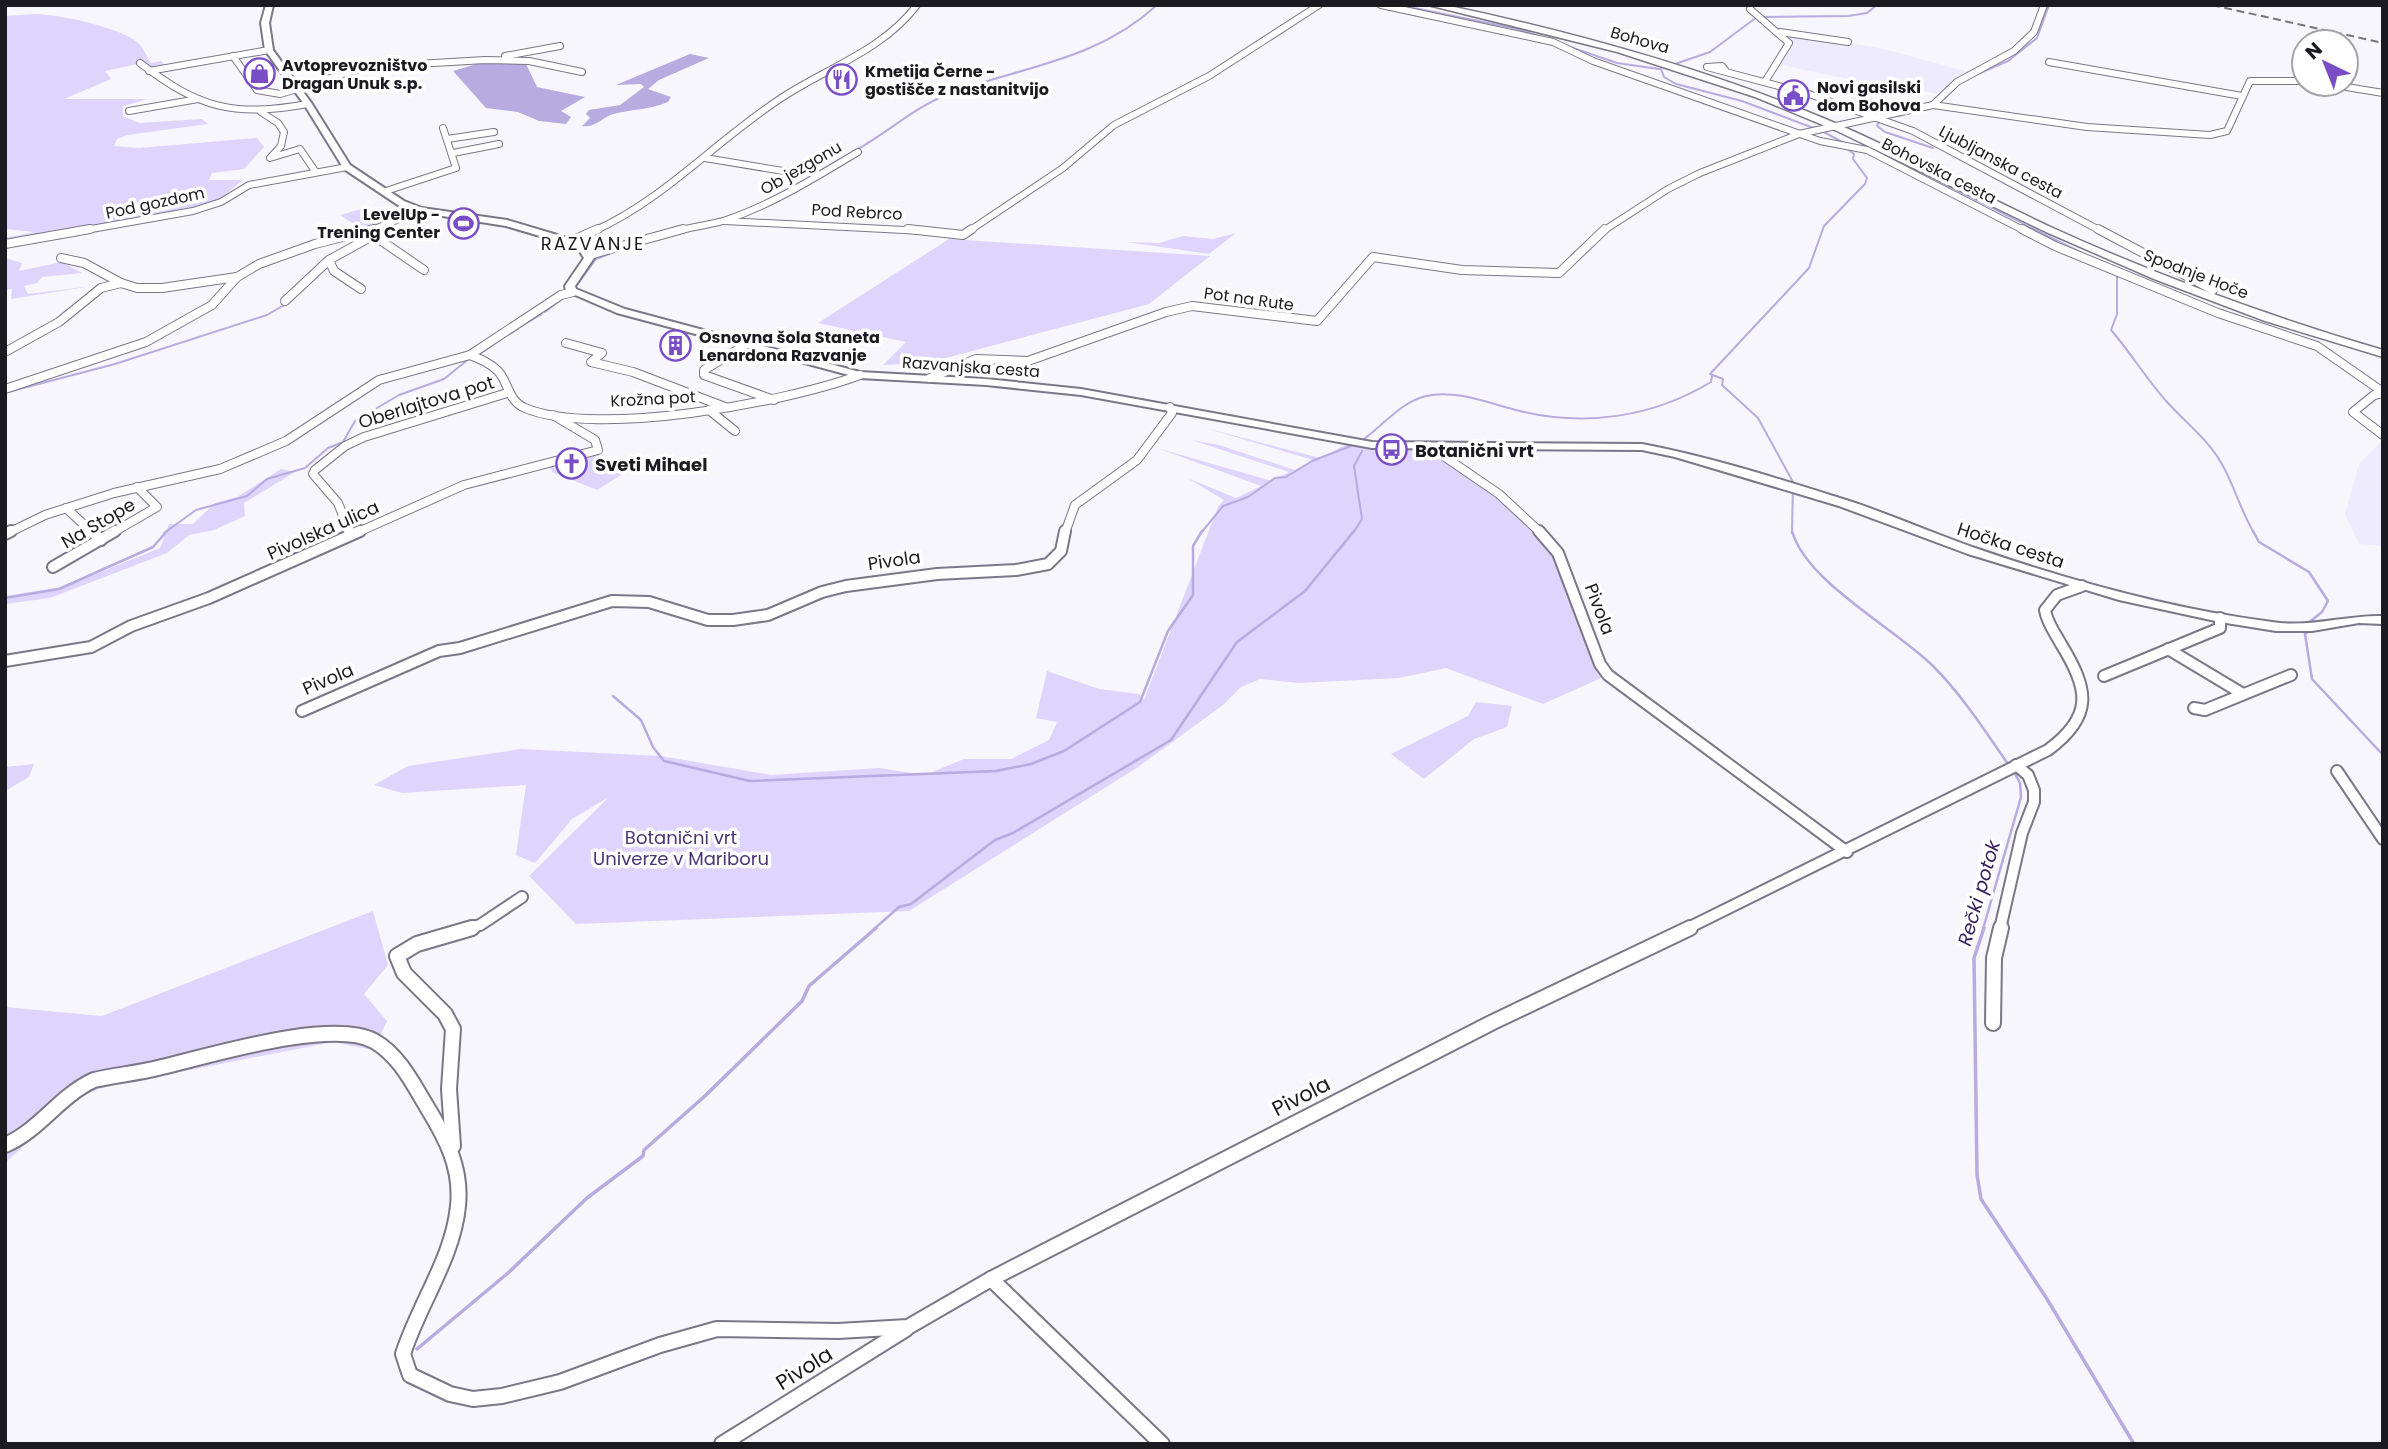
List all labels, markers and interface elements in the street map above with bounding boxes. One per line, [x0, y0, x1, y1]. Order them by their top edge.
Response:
street label: Bohova [1608, 21, 1672, 59]
north arrow [2290, 28, 2360, 98]
text: N [2299, 36, 2328, 66]
place label: Avtoprevozništvo Dragan Unuk s.p. [282, 54, 427, 95]
shop icon: Avtoprevozništvo Dragan Unuk s.p. [242, 57, 276, 91]
place label: Kmetija Černe - gostišče z nastanitvijo [865, 60, 1049, 101]
restaurant icon: Kmetija Černe - gostišče z nastanitvijo [825, 63, 859, 97]
place label: Novi gasilski dom Bohova [1817, 76, 1921, 117]
public building icon: Novi gasilski dom Bohova [1777, 79, 1811, 113]
street label: Ljubljanska cesta [1935, 120, 2067, 204]
street label: Bohovska cesta [1878, 132, 2000, 210]
street label: Ob jezgonu [756, 135, 846, 201]
street label: Pod gozdom [103, 181, 207, 225]
street label: Pod Rebrco [811, 198, 903, 226]
place label: LevelUp - Trening Center [317, 203, 440, 244]
sports icon: LevelUp - Trening Center [446, 206, 480, 240]
district label: RAZVANJE [541, 231, 645, 256]
street label: Spodnje Hoče [2140, 243, 2252, 305]
street label: Pot na Rute [1203, 281, 1296, 317]
place label: Osnovna šola Staneta Lenardona Razvanje [699, 326, 880, 367]
building icon: Osnovna šola Staneta Lenardona Razvanje [659, 329, 693, 363]
street label: Razvanjska cesta [901, 351, 1041, 383]
street label: Oberlajtova pot [355, 369, 497, 435]
street label: Krožna pot [610, 385, 696, 413]
bus stop icon: Botanični vrt [1375, 433, 1409, 467]
place label: Botanični vrt [1415, 438, 1534, 463]
church icon: Sveti Mihael [555, 447, 589, 481]
place label: Sveti Mihael [595, 452, 707, 477]
street label: Na Stope [56, 492, 140, 554]
street label: Pivolska ulica [263, 494, 383, 566]
street label: Hočka cesta [1954, 516, 2068, 574]
street label: Pivola [866, 544, 922, 576]
street label: Pivola [1579, 580, 1621, 638]
street label: Pivola [299, 657, 357, 701]
park label: Botanični vrt Univerze v Mariboru [593, 825, 769, 871]
water label: Rečki potok [1951, 836, 2007, 949]
street label: Pivola [1267, 1069, 1335, 1123]
street label: Pivola [770, 1339, 838, 1397]

